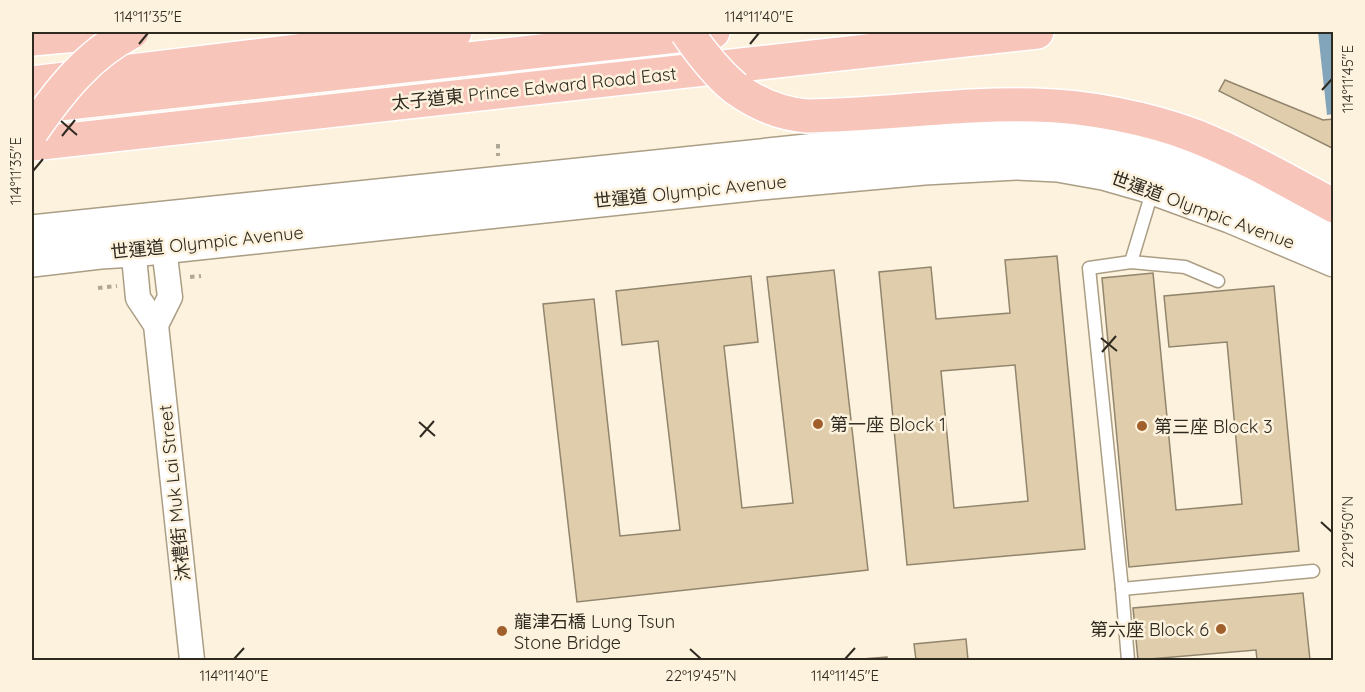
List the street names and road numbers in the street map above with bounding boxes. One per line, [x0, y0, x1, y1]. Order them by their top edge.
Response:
street label: 太子道東 Prince Edward Road East [390, 62, 678, 114]
street label: 世運道 Olympic Avenue [1108, 166, 1298, 254]
street label: 世運道 Olympic Avenue [592, 169, 788, 213]
street label: 世運道 Olympic Avenue [109, 220, 305, 264]
street label: 沐禮街 Muk Lai Street [153, 404, 195, 582]

